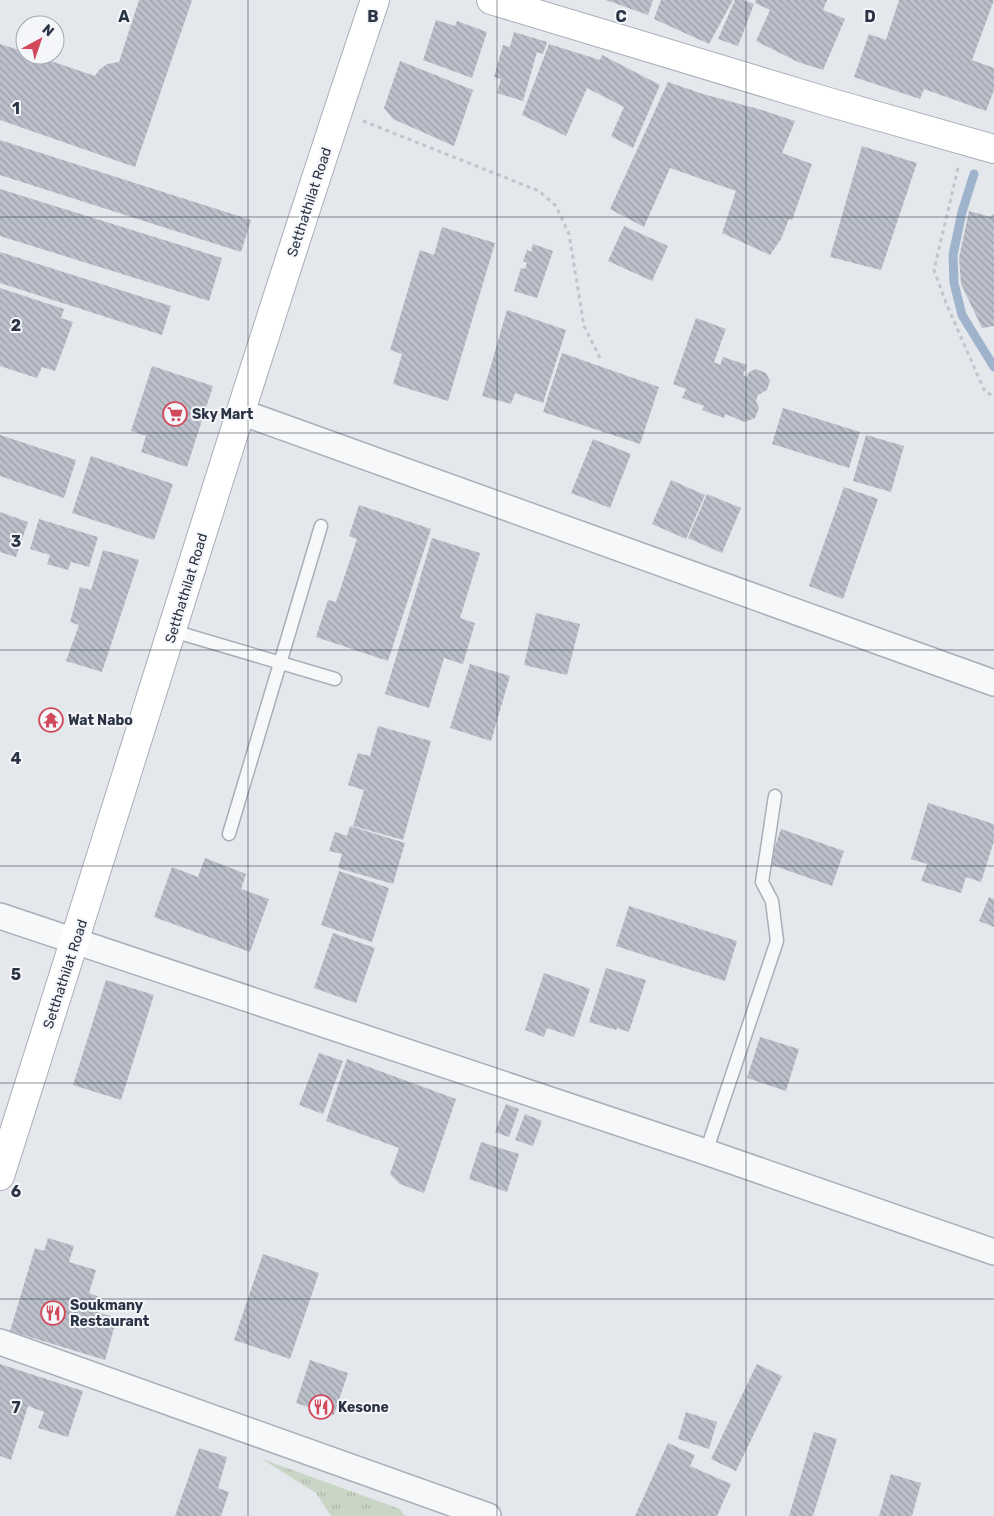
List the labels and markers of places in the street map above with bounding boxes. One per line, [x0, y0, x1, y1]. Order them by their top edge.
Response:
supermarket icon: Sky Mart [162, 401, 188, 427]
place label: Sky Mart [192, 406, 254, 423]
temple icon: Wat Nabo [38, 707, 64, 733]
place label: Wat Nabo [68, 712, 133, 729]
place label: Soukmany Restaurant [70, 1297, 150, 1330]
restaurant icon: Soukmany Restaurant [40, 1300, 66, 1326]
restaurant icon: Kesone [308, 1394, 334, 1420]
place label: Kesone [338, 1399, 389, 1416]

